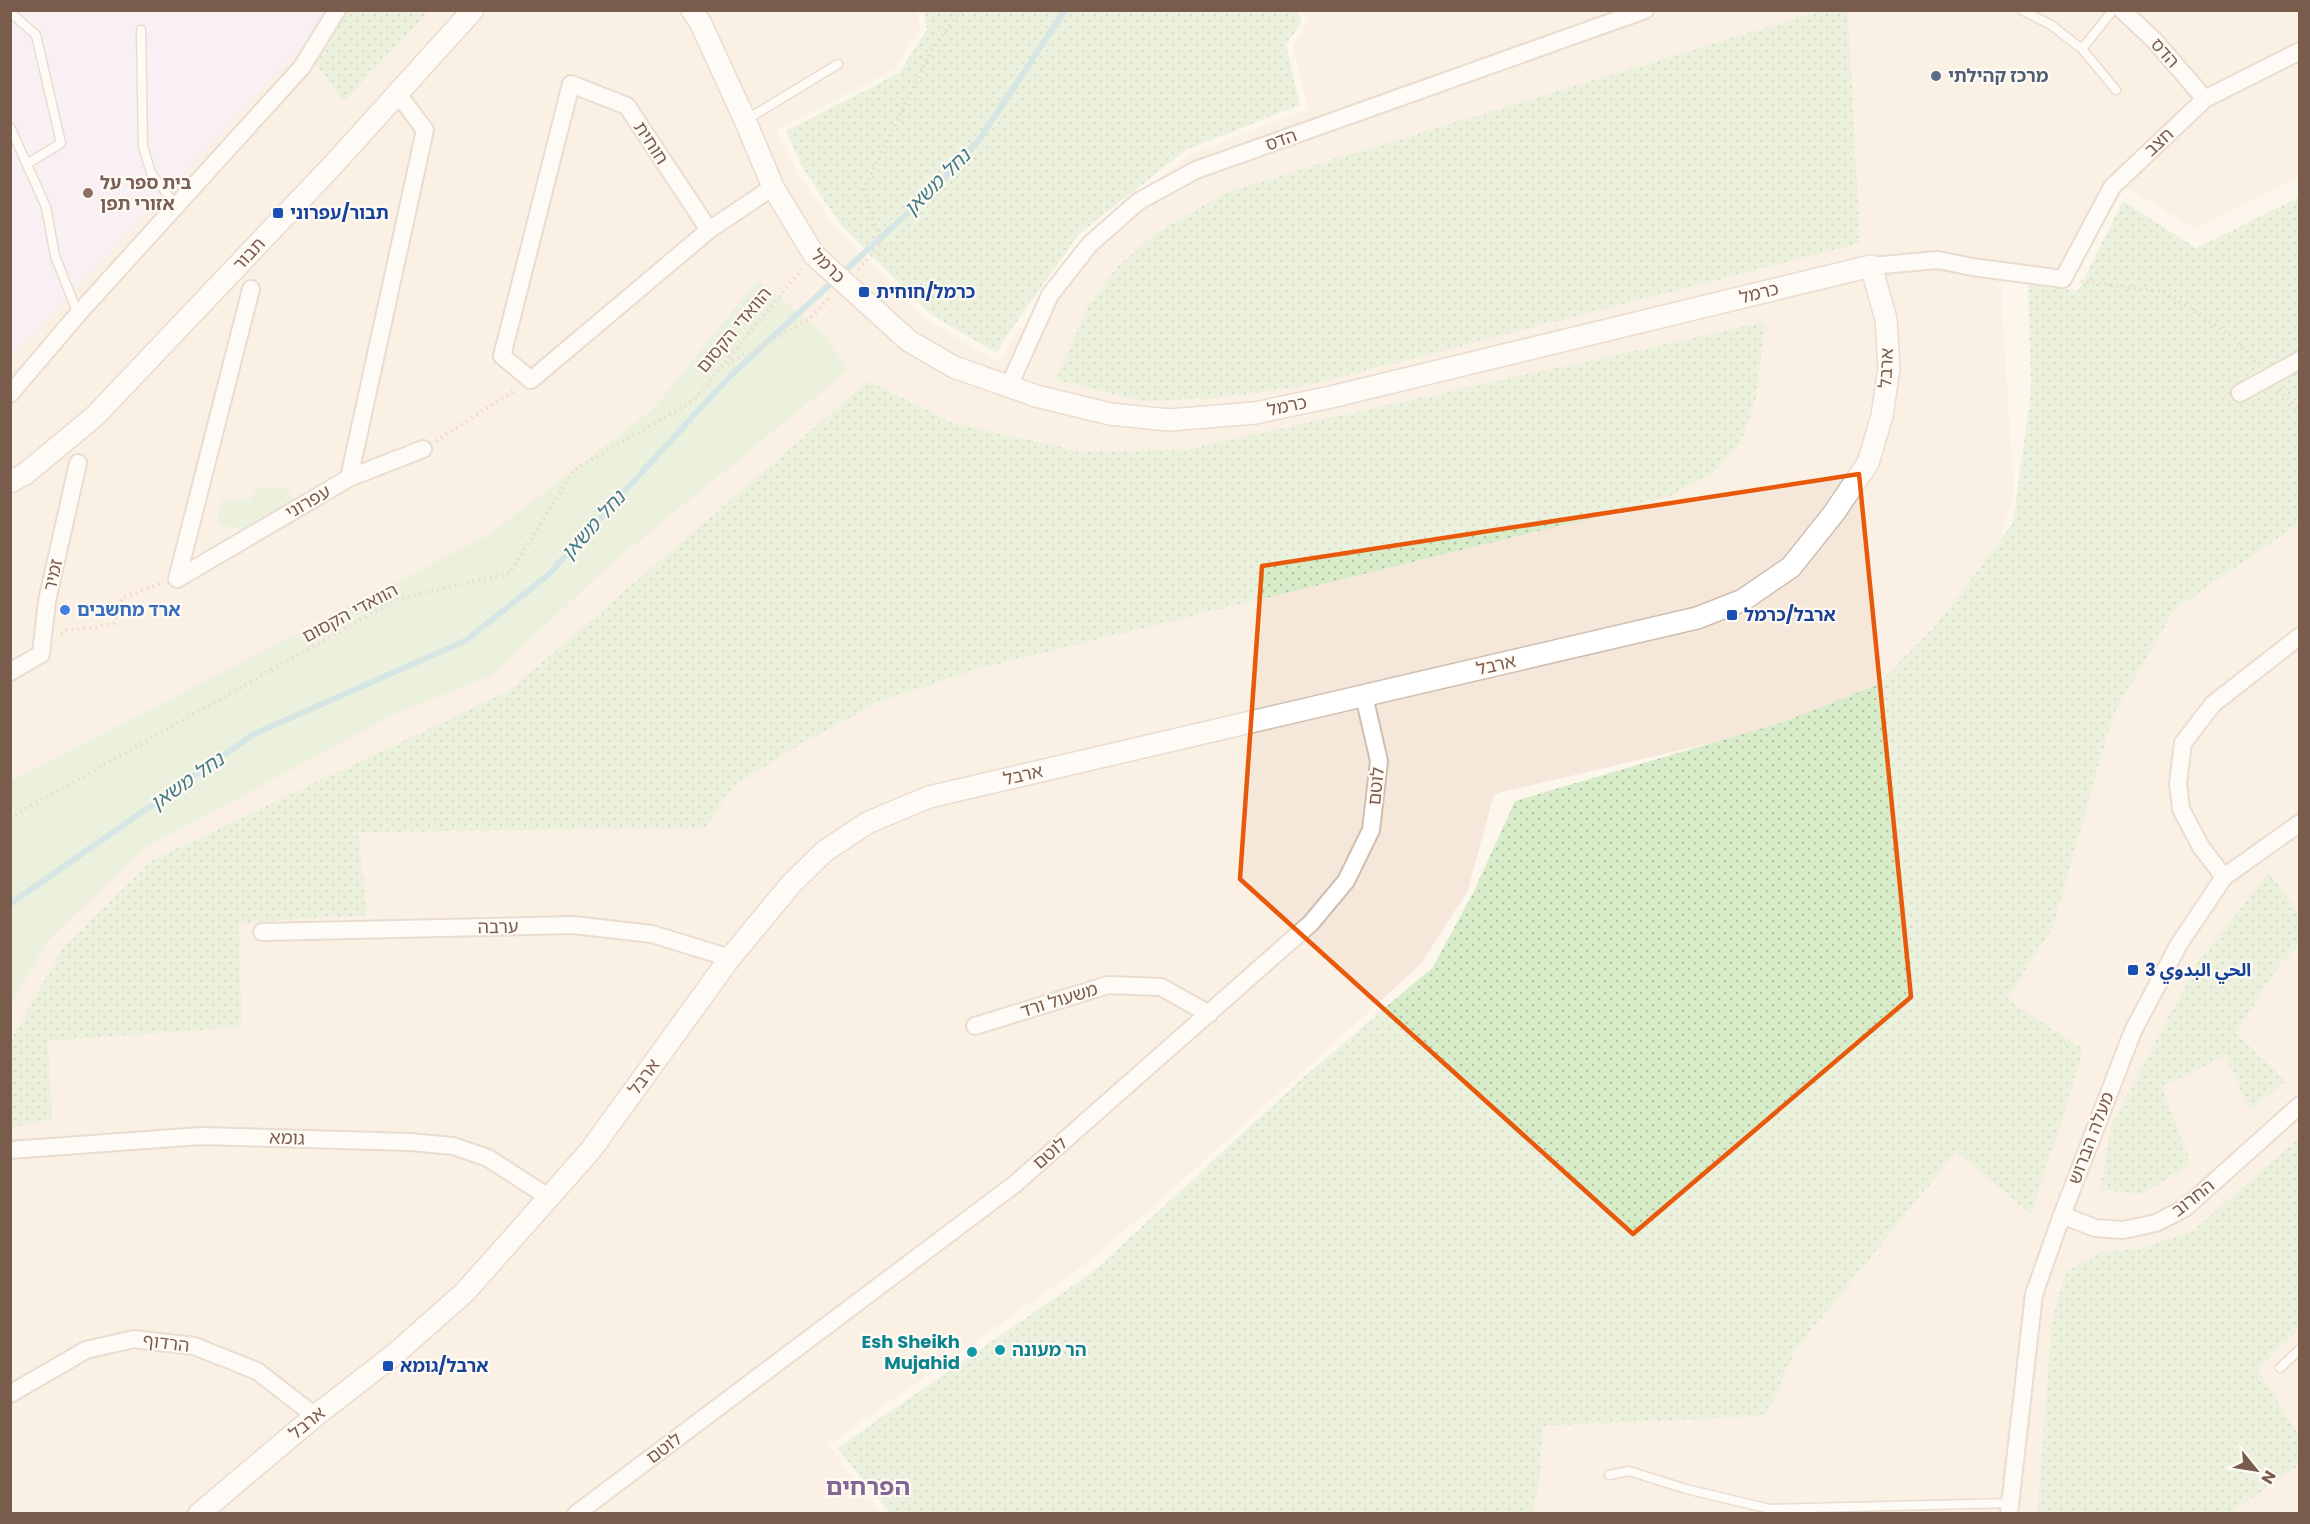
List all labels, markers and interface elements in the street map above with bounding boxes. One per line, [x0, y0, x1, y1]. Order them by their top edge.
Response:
street label: הדס [2145, 32, 2185, 73]
place label: מרכז קהילתי [1948, 63, 2049, 88]
marker: מרכז קהילתי [1929, 69, 1943, 83]
street label: חוחית [628, 116, 675, 169]
street label: הדס [1262, 122, 1300, 157]
street label: חצב [2139, 122, 2179, 162]
water label: נחל משאן [897, 141, 978, 222]
place label: בית ספר על אזורי תפן [100, 170, 192, 216]
marker: בית ספר על אזורי תפן [81, 186, 95, 200]
place label: תבור/עפרוני [290, 200, 389, 225]
marker: תבור/עפרוני [271, 206, 285, 220]
street label: תבור [227, 232, 270, 276]
street label: כרמל [805, 243, 851, 289]
street label: כרמל [1737, 276, 1781, 309]
place label: כרמל/חוחית [876, 279, 975, 304]
street label: הוואדי הקסום [690, 281, 777, 378]
marker: כרמל/חוחית [857, 285, 871, 299]
street label: ארבל [1872, 347, 1899, 388]
street label: כרמל [1265, 389, 1309, 422]
street label: עפרוני [281, 479, 335, 524]
water label: נחל משאן [554, 483, 633, 566]
street label: זמיר [37, 556, 68, 593]
street label: הוואדי הקסום [298, 577, 402, 648]
place label: ארד מחשבים [77, 597, 180, 622]
place label: ארבל/כרמל [1744, 602, 1836, 627]
marker: ארד מחשבים [58, 603, 72, 617]
marker: ארבל/כרמל [1725, 608, 1739, 622]
street label: ארבל [1474, 648, 1518, 681]
water label: נחל משאן [144, 745, 231, 817]
street label: ארבל [1001, 758, 1045, 791]
street label: לוטם [1361, 766, 1390, 806]
street label: ערבה [477, 914, 519, 939]
place label: الحي البدوي 3 [2145, 957, 2251, 984]
marker: الحي البدوي 3 [2126, 963, 2140, 977]
street label: משעול ורד [1017, 976, 1101, 1023]
street label: ארבל [622, 1053, 665, 1100]
street label: מעלה הברוש [2061, 1088, 2120, 1188]
street label: גומא [269, 1124, 305, 1151]
street label: לוטם [1027, 1131, 1072, 1175]
street label: החרוב [2166, 1173, 2219, 1222]
street label: הרדוף [141, 1327, 191, 1358]
place label: Esh Sheikh Mujahid [861, 1329, 960, 1375]
place label: הר מעונה [1012, 1337, 1087, 1362]
marker: הר מעונה [993, 1343, 1007, 1357]
marker: Esh Sheikh Mujahid [965, 1345, 979, 1359]
place label: ארבל/גומא [400, 1353, 488, 1378]
marker: ארבל/גומא [381, 1359, 395, 1373]
street label: ארבל [283, 1400, 330, 1445]
street label: לוטם [641, 1426, 686, 1469]
north arrow [2226, 1440, 2286, 1500]
text: N [2256, 1466, 2282, 1488]
district label: הפרחים [826, 1470, 910, 1503]

